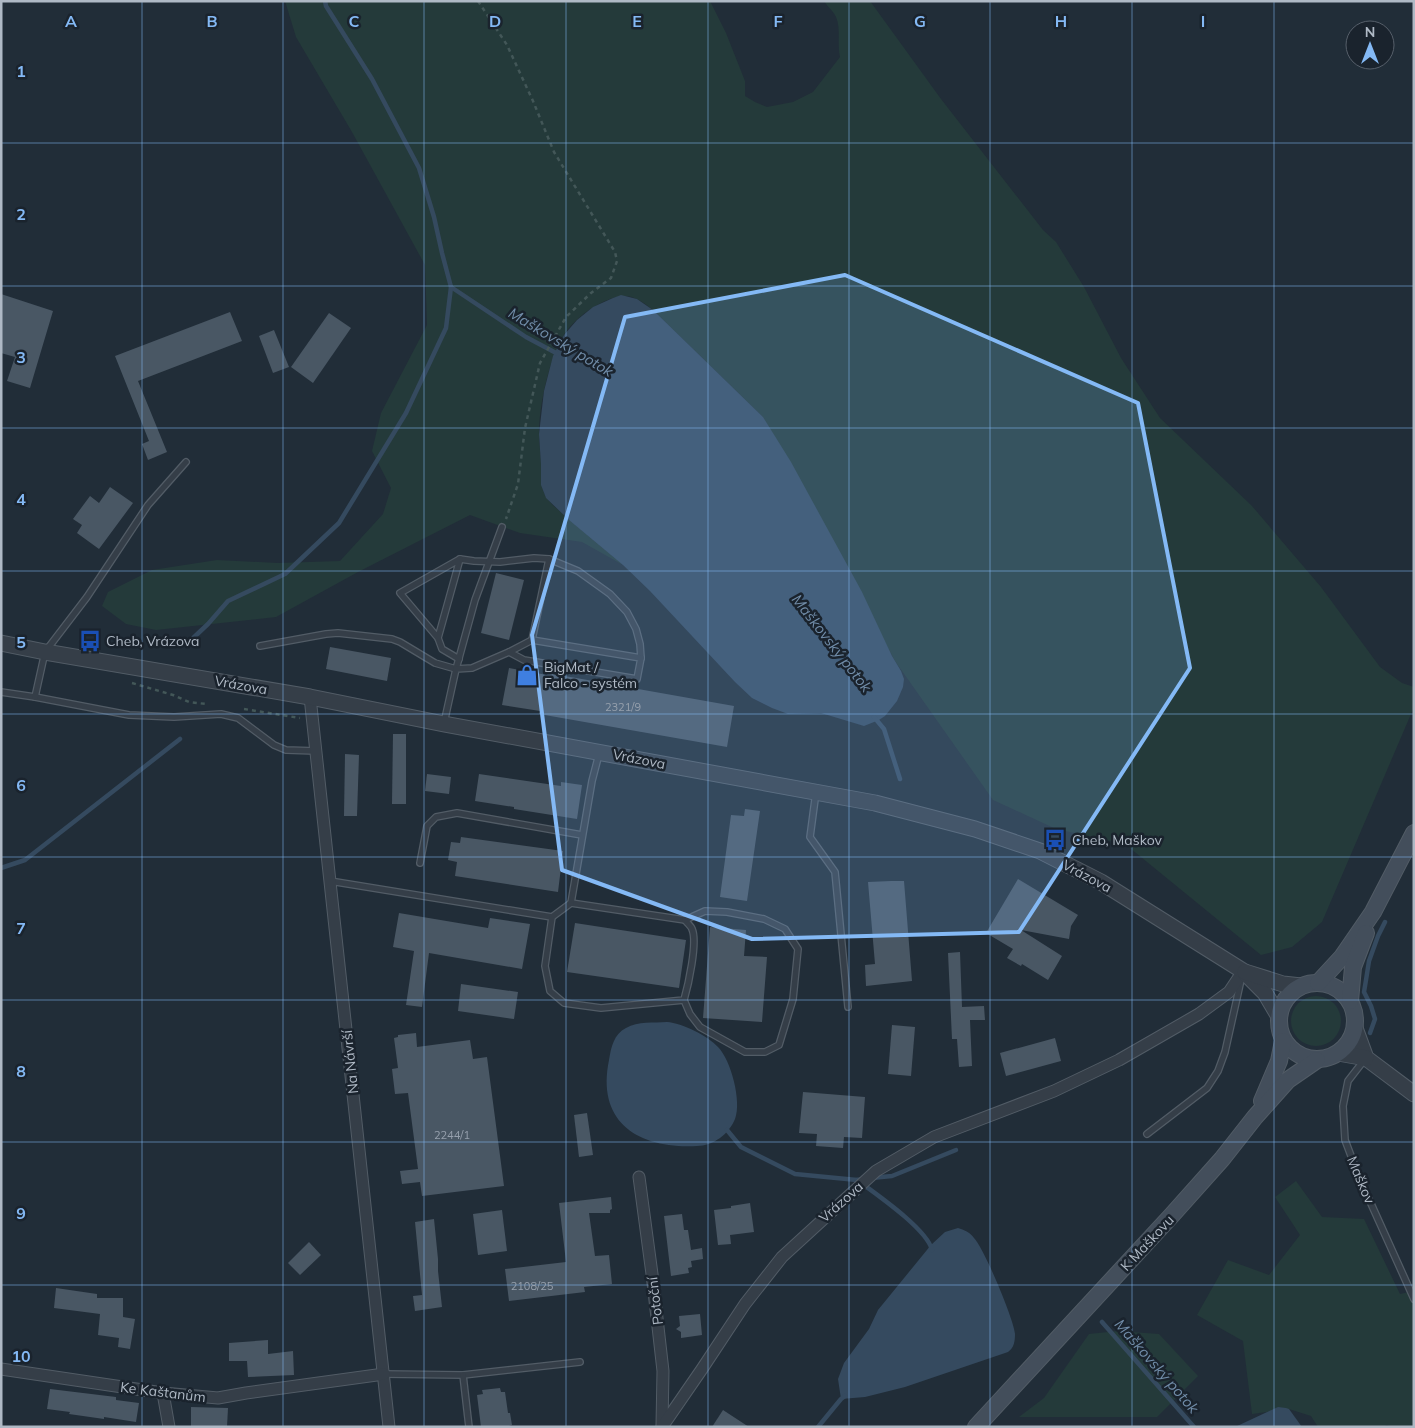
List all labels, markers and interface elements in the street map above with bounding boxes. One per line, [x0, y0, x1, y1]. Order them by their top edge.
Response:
text: A [65, 11, 77, 31]
text: B [206, 11, 218, 31]
text: C [349, 11, 360, 31]
text: D [489, 11, 501, 31]
text: E [632, 11, 642, 31]
text: F [773, 11, 783, 31]
text: G [914, 11, 926, 31]
text: H [1055, 11, 1067, 31]
text: I [1201, 11, 1205, 31]
north arrow [1345, 20, 1395, 70]
text: N [1365, 23, 1375, 41]
text: 1 [16, 61, 26, 81]
text: 2 [16, 204, 26, 224]
water label: Maškovský potok [505, 303, 618, 381]
text: 3 [16, 347, 26, 367]
text: 4 [16, 489, 26, 509]
water label: Maškovský potok [788, 590, 877, 697]
bus stop icon: Cheb, Vrázova [77, 628, 103, 654]
text: 5 [16, 632, 26, 652]
place label: Cheb, Vrázova [106, 632, 200, 650]
place label: BigMat / Falco - systém [544, 658, 637, 692]
shop icon: BigMat / Falco - systém [514, 662, 540, 688]
street label: Vrázova [213, 672, 269, 698]
house number: 2321/9 [605, 700, 641, 714]
street label: Vrázova [611, 745, 667, 773]
text: 6 [16, 775, 26, 795]
bus stop icon: Cheb, Maškov [1042, 827, 1068, 853]
place label: Cheb, Maškov [1072, 831, 1163, 849]
street label: Vrázova [1059, 856, 1115, 896]
text: 7 [16, 918, 26, 938]
street label: Na Návrší [338, 1029, 362, 1095]
text: 8 [16, 1061, 26, 1081]
house number: 2244/1 [434, 1128, 470, 1142]
street label: Maškov [1343, 1154, 1379, 1207]
street label: Vrázova [815, 1178, 867, 1226]
text: 9 [16, 1203, 26, 1223]
street label: K Maškovu [1116, 1211, 1178, 1275]
street label: Potoční [643, 1275, 667, 1326]
house number: 2108/25 [511, 1279, 554, 1293]
water label: Maškovský potok [1111, 1315, 1204, 1418]
text: 10 [11, 1346, 31, 1366]
street label: Ke Kaštanům [119, 1378, 207, 1406]

